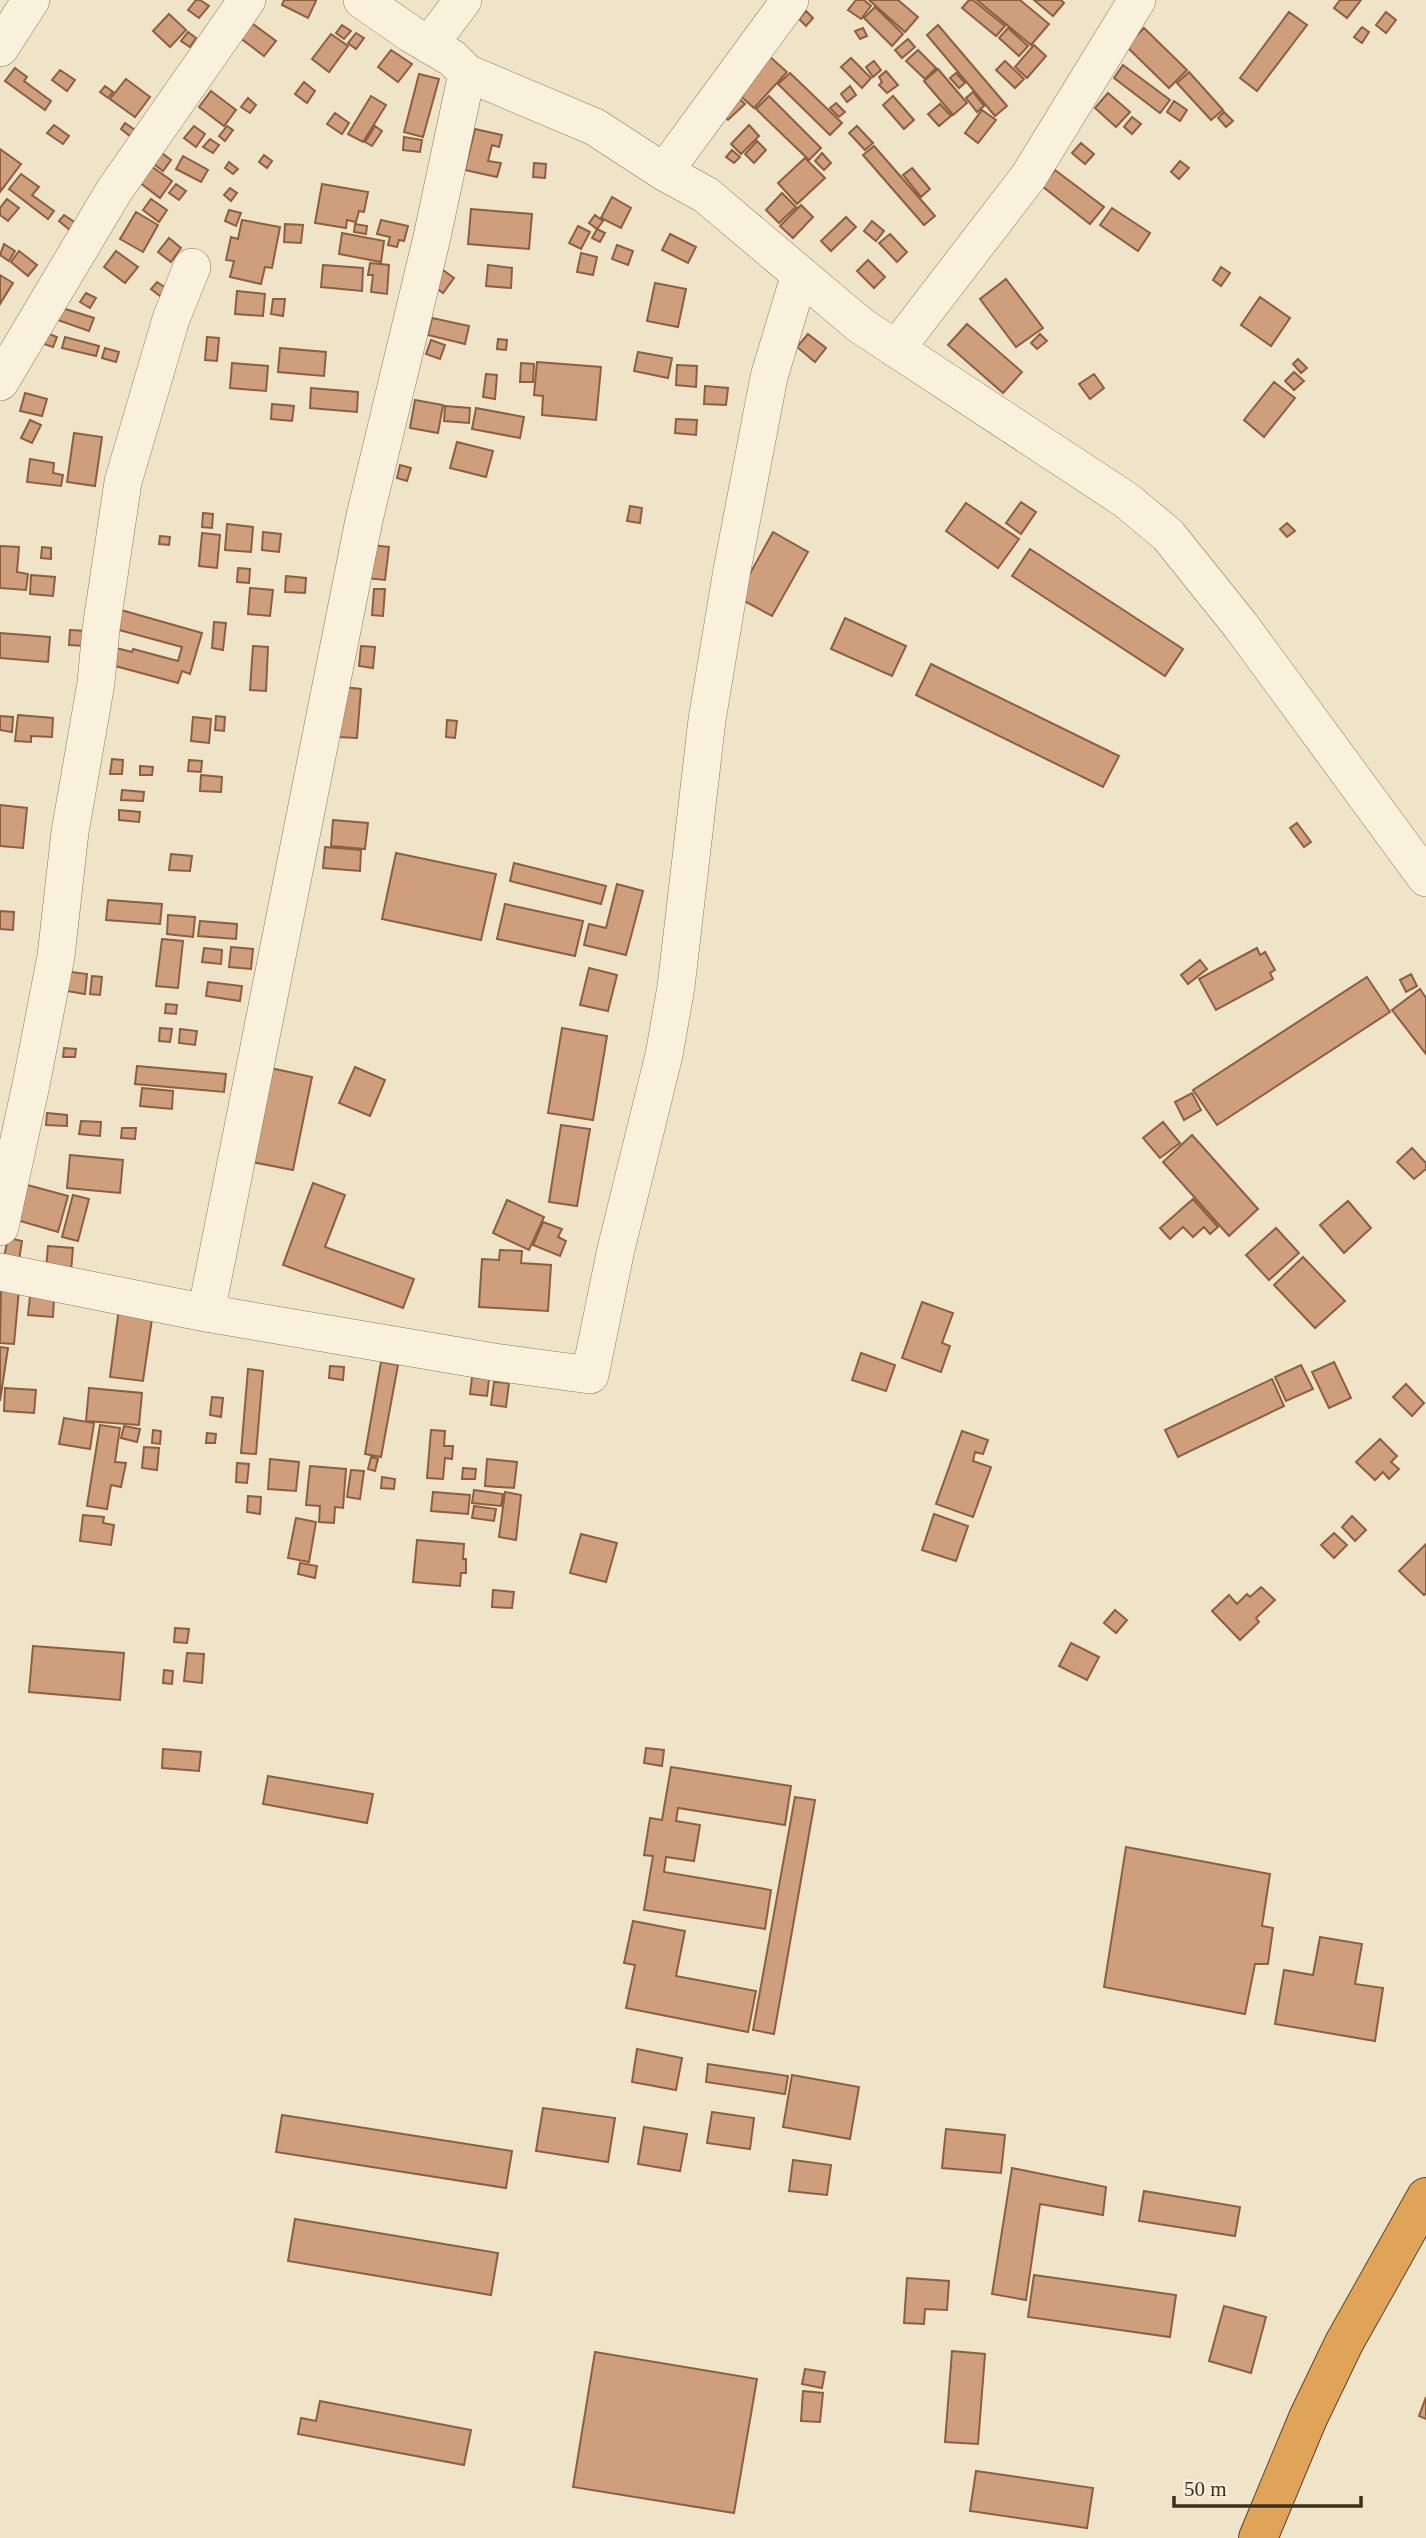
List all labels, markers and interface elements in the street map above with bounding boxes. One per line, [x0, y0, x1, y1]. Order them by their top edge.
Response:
scale bar [1174, 2464, 1361, 2508]
text: 50 m [1184, 2477, 1227, 2501]

